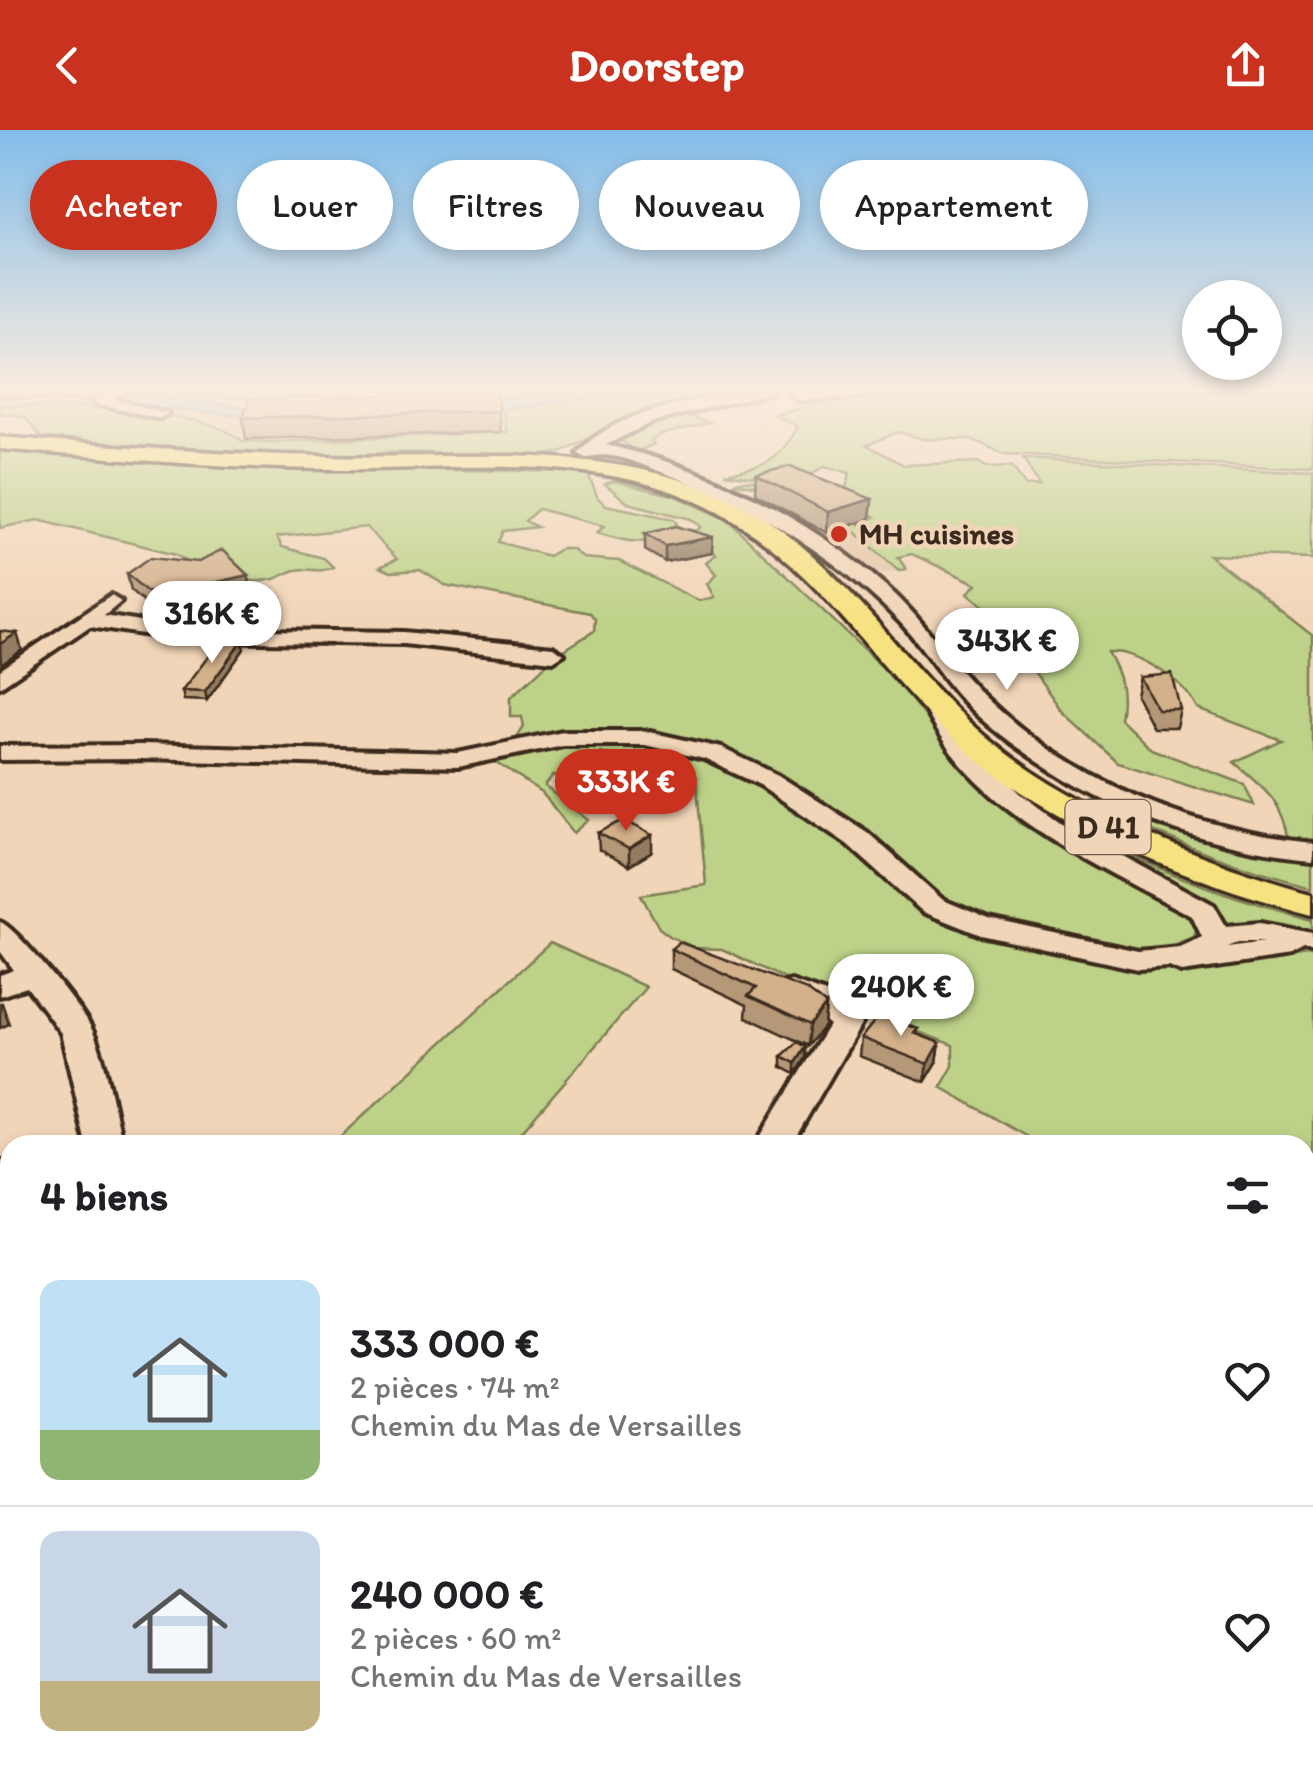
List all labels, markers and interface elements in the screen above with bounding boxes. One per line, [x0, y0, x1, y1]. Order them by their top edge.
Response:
icon: back [40, 38, 95, 93]
text: Doorstep [569, 38, 745, 92]
icon: share [1218, 38, 1273, 93]
chip: Acheter [30, 160, 217, 250]
chip: Louer [237, 160, 393, 250]
chip: Filtres [413, 160, 579, 250]
chip: Nouveau [599, 160, 800, 250]
chip: Appartement [820, 160, 1088, 250]
map controls [1182, 280, 1282, 380]
button: locate [1182, 280, 1282, 380]
place label: MH cuisines [859, 515, 1014, 552]
marker: MH cuisines [828, 523, 850, 545]
pin: 316K € [131, 581, 293, 666]
text: 316K € [164, 594, 260, 632]
pin: 343K € [926, 608, 1088, 693]
text: 343K € [957, 621, 1057, 659]
pin: 333K € [545, 749, 707, 834]
text: 333K € [577, 762, 675, 800]
road number: D 41 [1066, 800, 1150, 854]
pin: 240K € [820, 954, 982, 1039]
text: 240K € [850, 967, 952, 1005]
icon: filters [1220, 1168, 1275, 1223]
text: 4 biens [40, 1170, 169, 1221]
text: 333 000 € [350, 1317, 539, 1368]
icon: home [120, 1320, 240, 1440]
icon: heart [1220, 1353, 1275, 1408]
text: 2 pièces · 74 m² [350, 1368, 560, 1406]
text: Chemin du Mas de Versailles [350, 1406, 742, 1444]
text: 240 000 € [350, 1568, 544, 1619]
icon: home [120, 1571, 240, 1691]
icon: heart [1220, 1604, 1275, 1659]
text: 2 pièces · 60 m² [350, 1619, 561, 1657]
text: Chemin du Mas de Versailles [350, 1657, 742, 1695]

